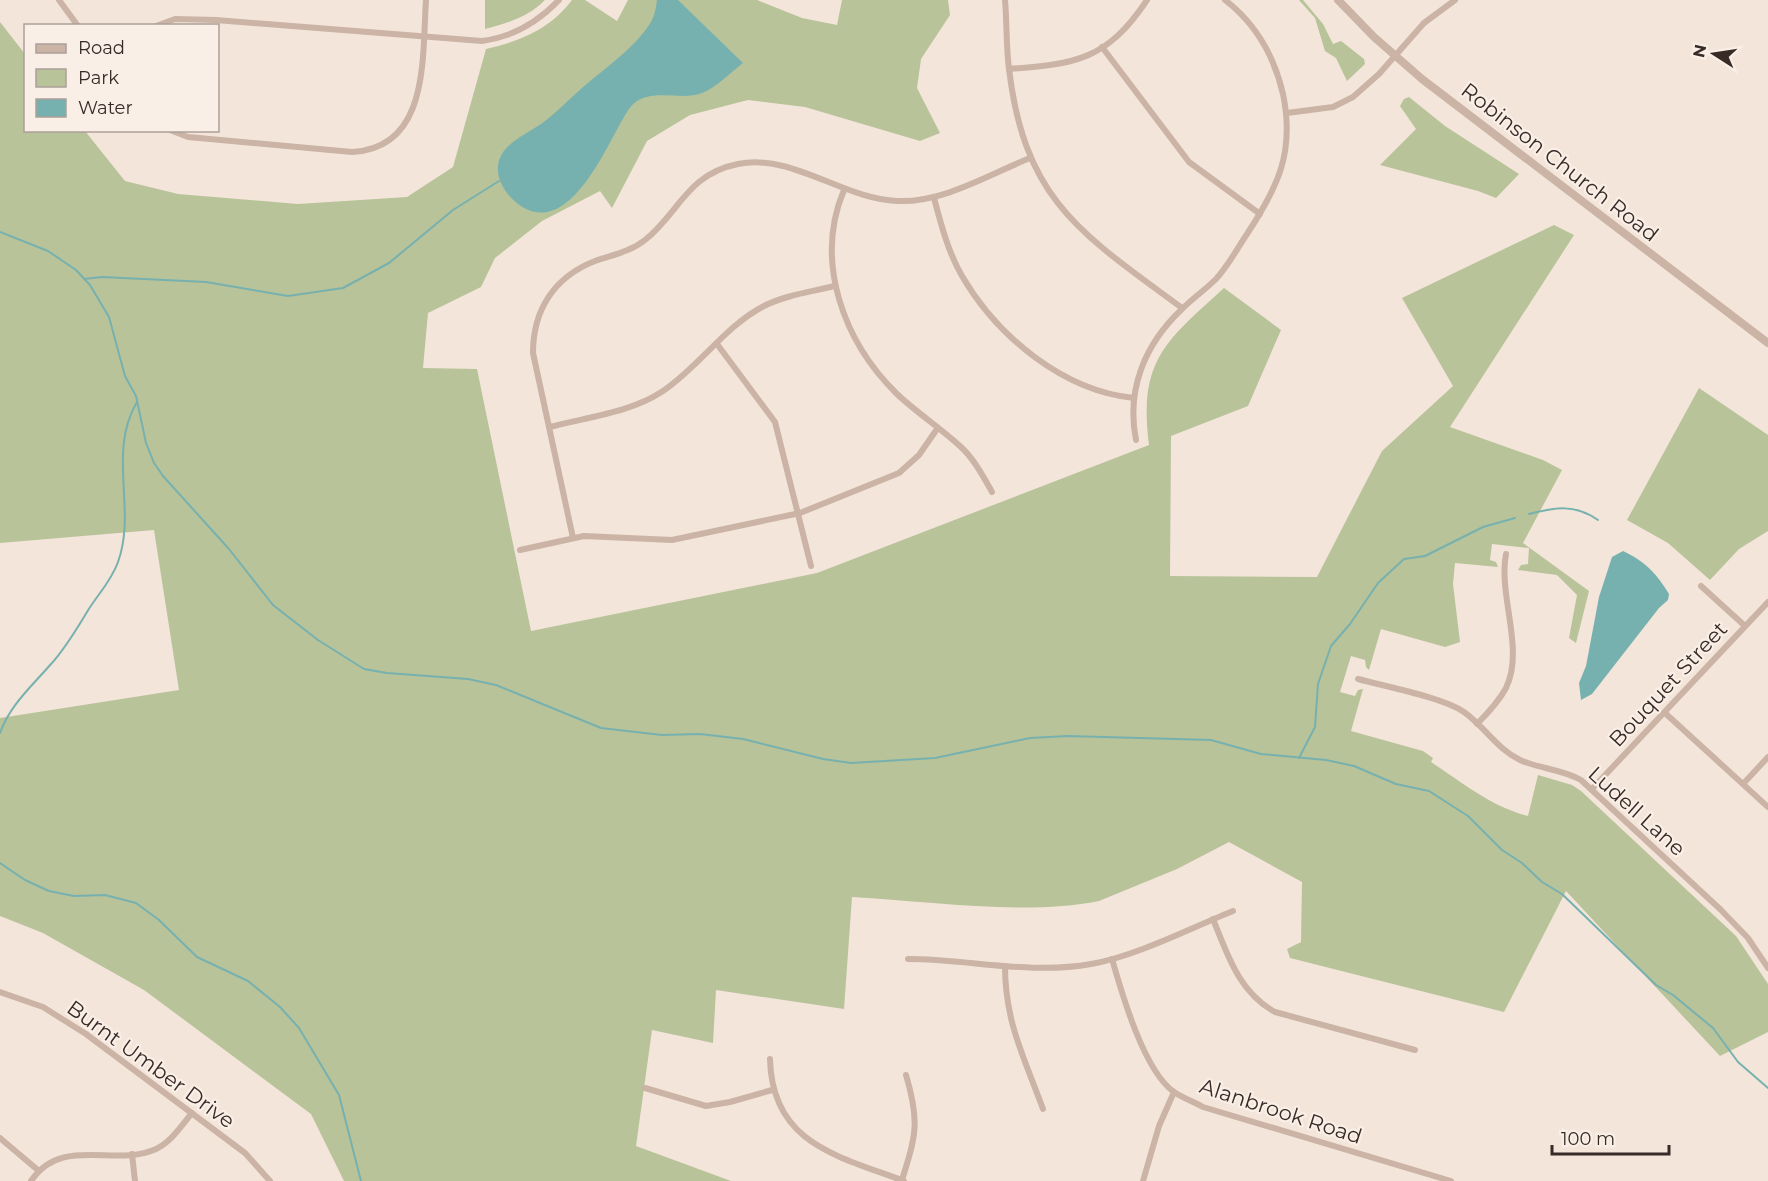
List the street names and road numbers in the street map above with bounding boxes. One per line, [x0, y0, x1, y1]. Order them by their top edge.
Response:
street label: Robinson Church Road [1456, 77, 1664, 247]
street label: Bouquet Street [1604, 616, 1732, 752]
street label: Ludell Lane [1583, 761, 1691, 861]
street label: Burnt Umber Drive [62, 995, 240, 1133]
street label: Alanbrook Road [1197, 1073, 1365, 1149]

